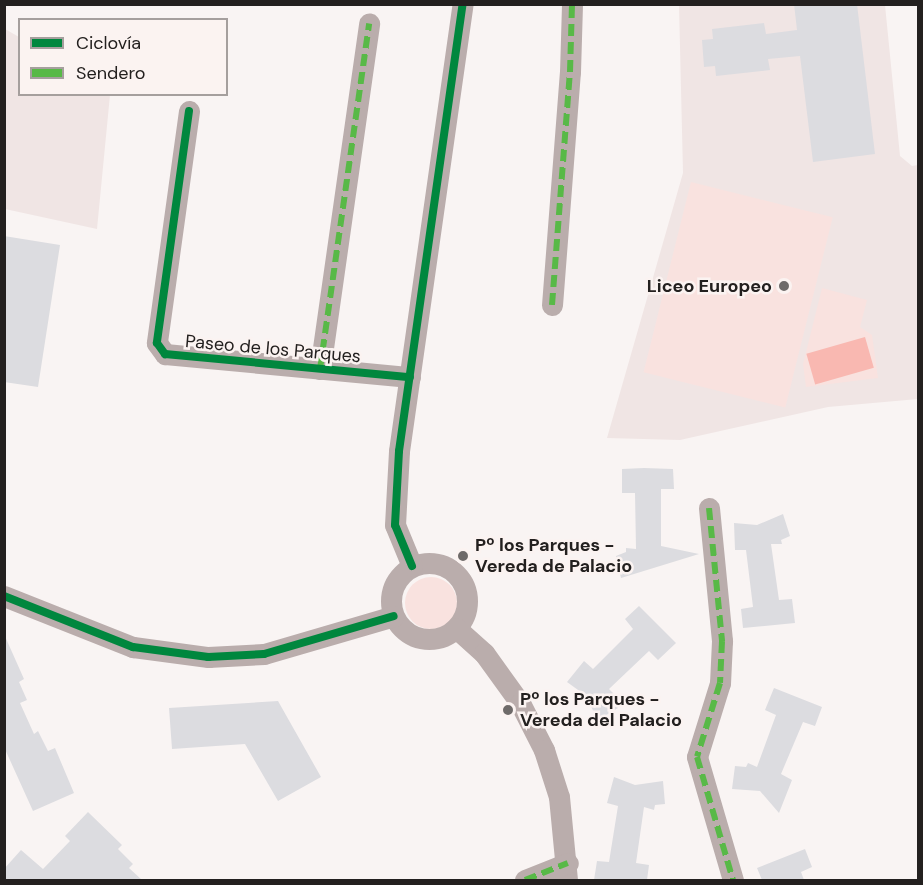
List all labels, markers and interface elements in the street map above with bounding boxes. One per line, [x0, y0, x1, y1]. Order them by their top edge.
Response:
legend [18, 18, 228, 96]
text: Ciclovía [76, 31, 141, 55]
text: Sendero [76, 61, 146, 85]
place label: Liceo Europeo [647, 275, 772, 297]
marker: Liceo Europeo [777, 279, 791, 293]
street label: Paseo de los Parques [184, 331, 362, 367]
place label: Pº los Parques - Vereda de Palacio [475, 535, 632, 578]
marker: Pº los Parques - Vereda de Palacio [456, 549, 470, 563]
place label: Pº los Parques - Vereda del Palacio [520, 689, 682, 732]
marker: Pº los Parques - Vereda del Palacio [501, 703, 515, 717]

